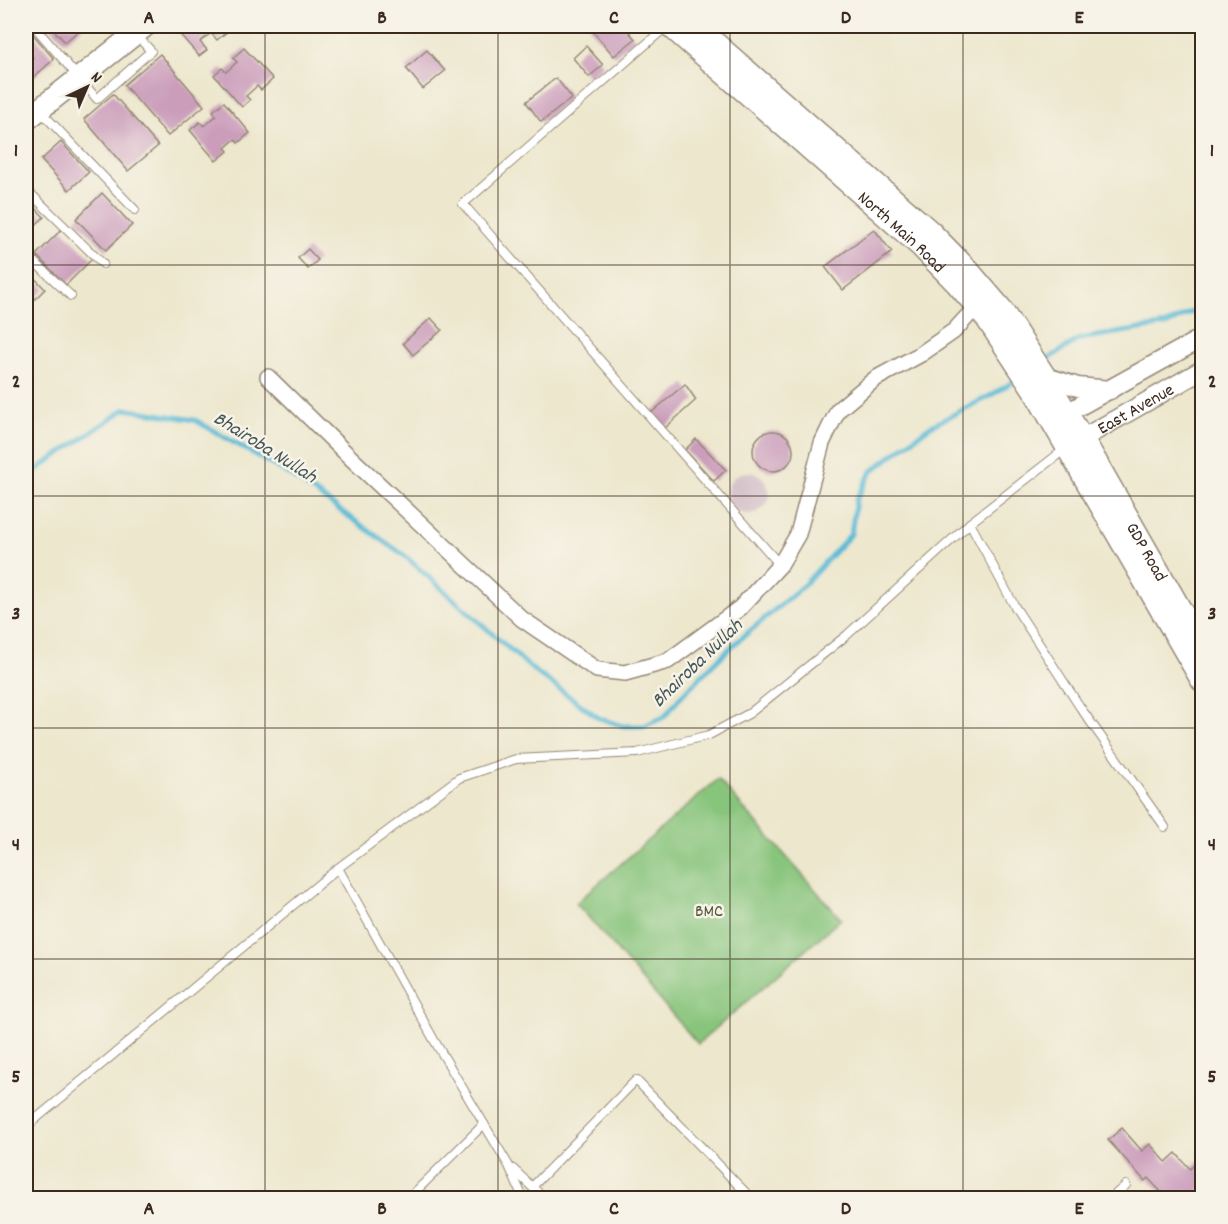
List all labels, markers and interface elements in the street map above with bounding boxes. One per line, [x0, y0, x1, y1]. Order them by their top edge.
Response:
text: A [144, 5, 155, 33]
text: B [377, 5, 387, 33]
text: C [609, 5, 619, 33]
text: D [841, 5, 852, 33]
text: E [1074, 5, 1084, 33]
north arrow [57, 57, 117, 117]
text: N [85, 67, 107, 89]
text: 1 [14, 138, 18, 166]
text: 1 [1210, 138, 1214, 166]
street label: North Main Road [851, 187, 950, 280]
text: 2 [12, 369, 20, 397]
text: 2 [1208, 369, 1216, 397]
street label: East Avenue [1094, 379, 1179, 442]
water label: Bhairoba Nullah [207, 406, 322, 492]
street label: GDP Road [1118, 518, 1172, 587]
text: 3 [12, 601, 20, 629]
text: 3 [1208, 601, 1216, 629]
water label: Bhairoba Nullah [646, 613, 751, 715]
text: 4 [12, 832, 20, 860]
text: 4 [1208, 832, 1216, 860]
park label: BMC [695, 900, 723, 925]
text: 5 [11, 1064, 21, 1092]
text: 5 [1207, 1064, 1217, 1092]
text: A [144, 1196, 155, 1224]
text: B [377, 1196, 387, 1224]
text: C [609, 1196, 619, 1224]
text: D [841, 1196, 852, 1224]
text: E [1074, 1196, 1084, 1224]

